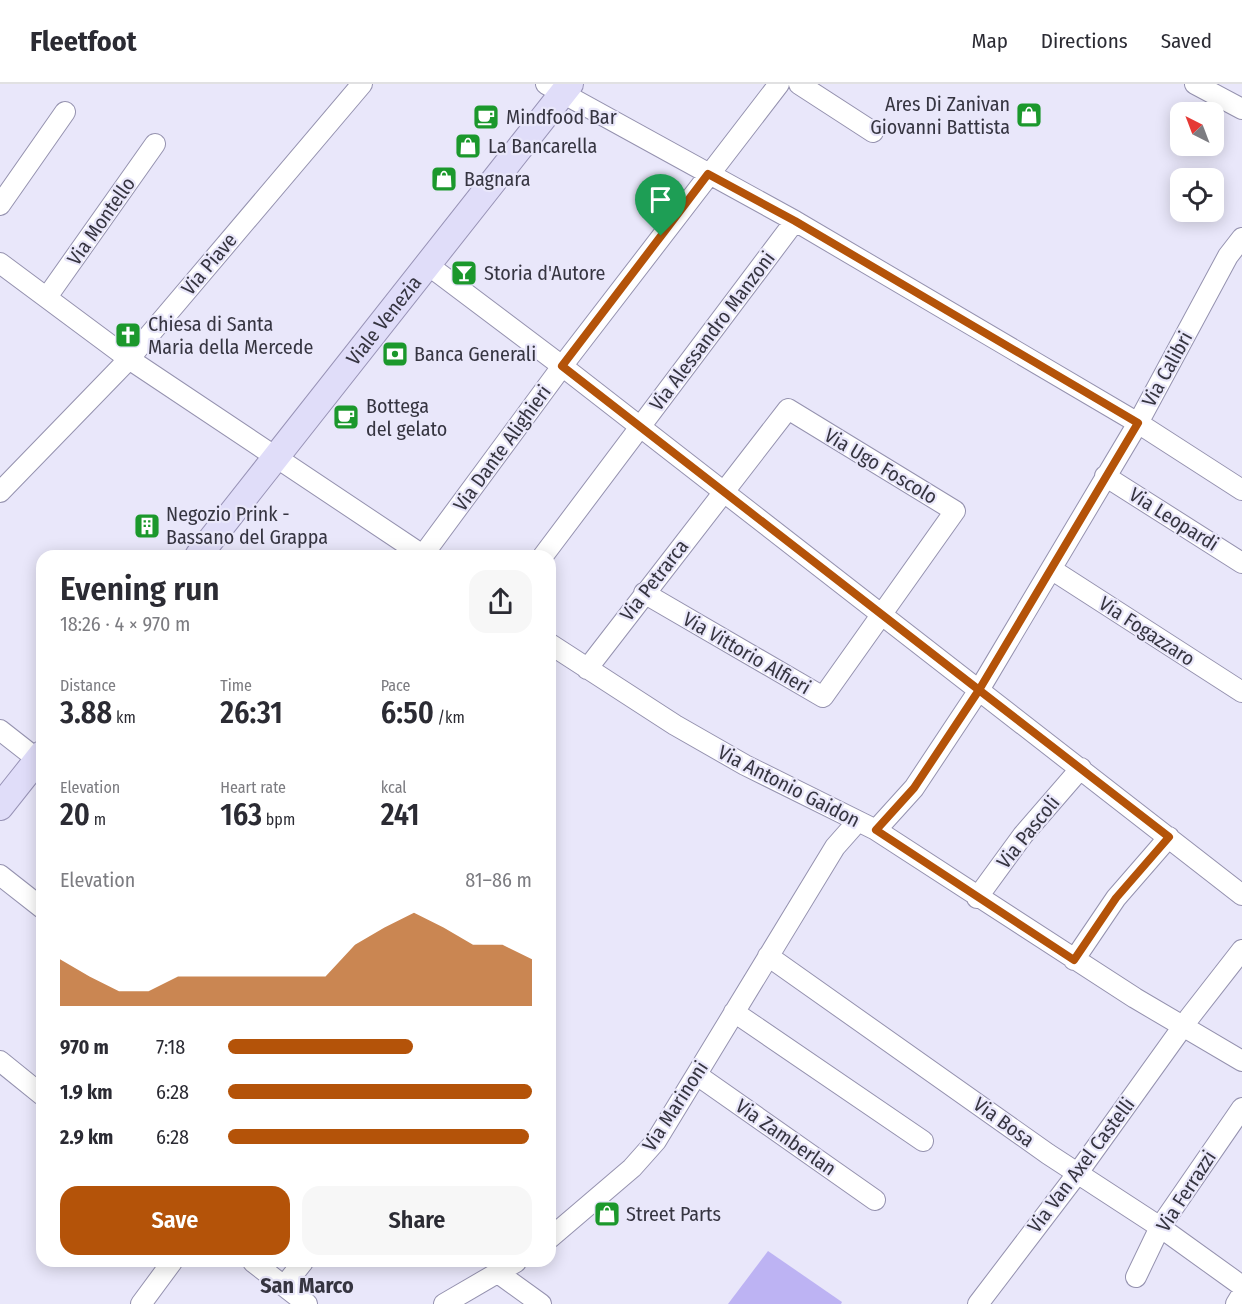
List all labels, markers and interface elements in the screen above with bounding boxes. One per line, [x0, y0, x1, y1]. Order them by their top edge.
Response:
text: Fleetfoot [30, 25, 137, 58]
text: Map [971, 28, 1008, 54]
text: Directions [1041, 28, 1128, 54]
text: Saved [1161, 28, 1212, 54]
place label: Ares Di Zanivan Giovanni Battista [870, 92, 1010, 139]
shop icon: Ares Di Zanivan Giovanni Battista [1014, 100, 1044, 130]
cafe icon: Mindfood Bar [471, 102, 501, 132]
north arrow [1170, 102, 1224, 156]
map controls [1170, 102, 1224, 222]
place label: Mindfood Bar [506, 105, 617, 129]
shop icon: La Bancarella [453, 131, 483, 161]
place label: La Bancarella [488, 134, 597, 158]
shop icon: Bagnara [429, 164, 459, 194]
place label: Bagnara [464, 167, 530, 191]
button: locate [1170, 168, 1224, 222]
street label: Via Montello [62, 172, 140, 270]
pin [635, 174, 686, 236]
icon: arrive [644, 183, 677, 216]
street label: Via Piave [176, 228, 242, 300]
street label: Via Alessandro Manzoni [644, 247, 780, 415]
bar icon: Storia d'Autore [449, 258, 479, 288]
place label: Storia d'Autore [484, 261, 605, 285]
street label: Viale Venezia [341, 271, 426, 370]
place label: Chiesa di Santa Maria della Mercede [148, 312, 313, 359]
church icon: Chiesa di Santa Maria della Mercede [113, 320, 143, 350]
street label: Via Calibri [1137, 327, 1197, 411]
bank icon: Banca Generali [380, 339, 410, 369]
place label: Banca Generali [414, 342, 536, 366]
street label: Via Dante Alighieri [448, 380, 556, 516]
place label: Bottega del gelato [366, 394, 447, 441]
cafe icon: Bottega del gelato [331, 402, 361, 432]
street label: Via Ugo Foscolo [820, 423, 942, 509]
street label: Via Leopardi [1125, 482, 1223, 556]
place label: Negozio Prink - Bassano del Grappa [166, 502, 328, 549]
building icon: Negozio Prink - Bassano del Grappa [132, 511, 162, 541]
street label: Via Petrarca [615, 534, 693, 626]
text: Evening run [60, 569, 220, 609]
button: share [469, 570, 532, 633]
street label: Via Fogazzaro [1095, 591, 1199, 671]
street label: Via Vittorio Alfieri [679, 607, 815, 699]
text: 18:26 · 4 × 970 m [60, 612, 190, 636]
text: Distance [60, 676, 116, 695]
text: Time [220, 676, 252, 695]
text: Pace [381, 676, 410, 695]
text: 3.88 [60, 695, 112, 731]
text: 26:31 [220, 695, 283, 731]
text: 6:50 [381, 695, 434, 731]
text: km [112, 708, 136, 727]
text: /km [434, 708, 465, 727]
street label: Via Antonio Gaidon [714, 740, 864, 832]
text: Elevation [60, 778, 120, 797]
text: Heart rate [220, 778, 286, 797]
text: kcal [381, 778, 407, 797]
street label: Via Pascoli [991, 791, 1065, 873]
text: 20 [60, 797, 90, 833]
text: 163 [220, 797, 262, 833]
text: 241 [381, 797, 420, 833]
text: m [90, 810, 106, 829]
text: bpm [262, 810, 295, 829]
text: Elevation [60, 868, 135, 892]
text: 81–86 m [465, 868, 532, 892]
text: 970 m [60, 1035, 109, 1059]
text: 7:18 [156, 1035, 185, 1059]
street label: Via Marinoni [637, 1057, 713, 1155]
text: 1.9 km [60, 1080, 113, 1104]
text: 6:28 [156, 1080, 189, 1104]
street label: Via Bosa [969, 1092, 1039, 1152]
street label: Via Van Axel Castelli [1022, 1093, 1140, 1237]
street label: Via Zamberlan [731, 1094, 841, 1180]
text: 2.9 km [60, 1125, 113, 1149]
text: 6:28 [156, 1125, 189, 1149]
street label: Via Ferrazzi [1151, 1146, 1221, 1236]
button: Save [60, 1186, 290, 1255]
button: Share [302, 1186, 532, 1255]
shop icon: Street Parts [592, 1199, 622, 1229]
place label: Street Parts [626, 1202, 721, 1226]
district label: San Marco [260, 1272, 354, 1299]

